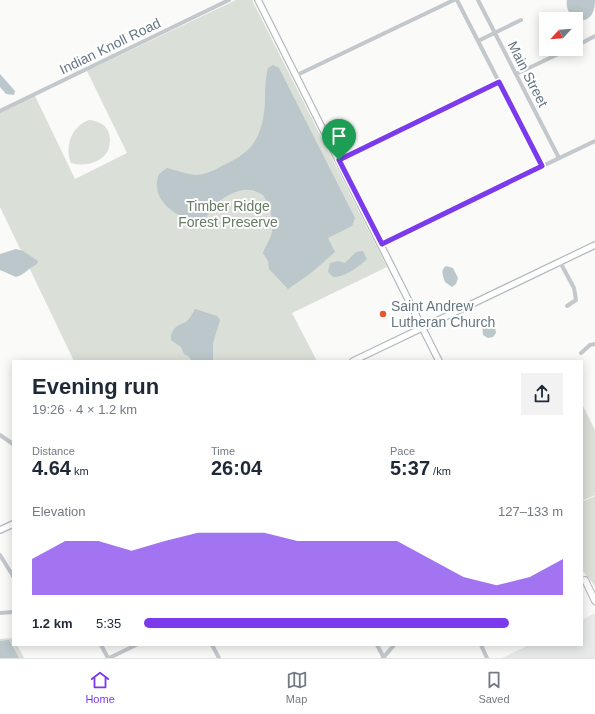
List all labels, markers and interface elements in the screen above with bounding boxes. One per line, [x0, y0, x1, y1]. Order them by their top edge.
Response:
north arrow [539, 12, 583, 56]
map controls [539, 12, 583, 56]
street label: Indian Knoll Road [57, 15, 163, 77]
street label: Main Street [505, 38, 551, 110]
pin [322, 119, 356, 160]
icon: arrive [328, 125, 350, 147]
park label: Timber Ridge Forest Preserve [178, 198, 278, 230]
place label: Saint Andrew Lutheran Church [391, 298, 495, 330]
marker: Saint Andrew Lutheran Church [378, 309, 388, 319]
button: share [521, 373, 563, 415]
text: Evening run [32, 374, 159, 399]
text: 19:26 · 4 × 1.2 km [32, 402, 137, 417]
text: Distance [32, 445, 75, 457]
text: Time [211, 445, 235, 457]
text: Pace [390, 445, 415, 457]
text: 4.64 [32, 457, 71, 479]
text: 26:04 [211, 457, 262, 479]
text: 5:37 [390, 457, 430, 479]
text: km [71, 465, 89, 477]
text: /km [430, 465, 451, 477]
text: Elevation [32, 504, 85, 519]
text: 127–133 m [498, 504, 563, 519]
text: 1.2 km [32, 616, 72, 631]
text: 5:35 [96, 616, 121, 631]
tab: Home [85, 669, 115, 705]
tab: Map [286, 669, 308, 705]
tab: Saved [478, 669, 510, 705]

